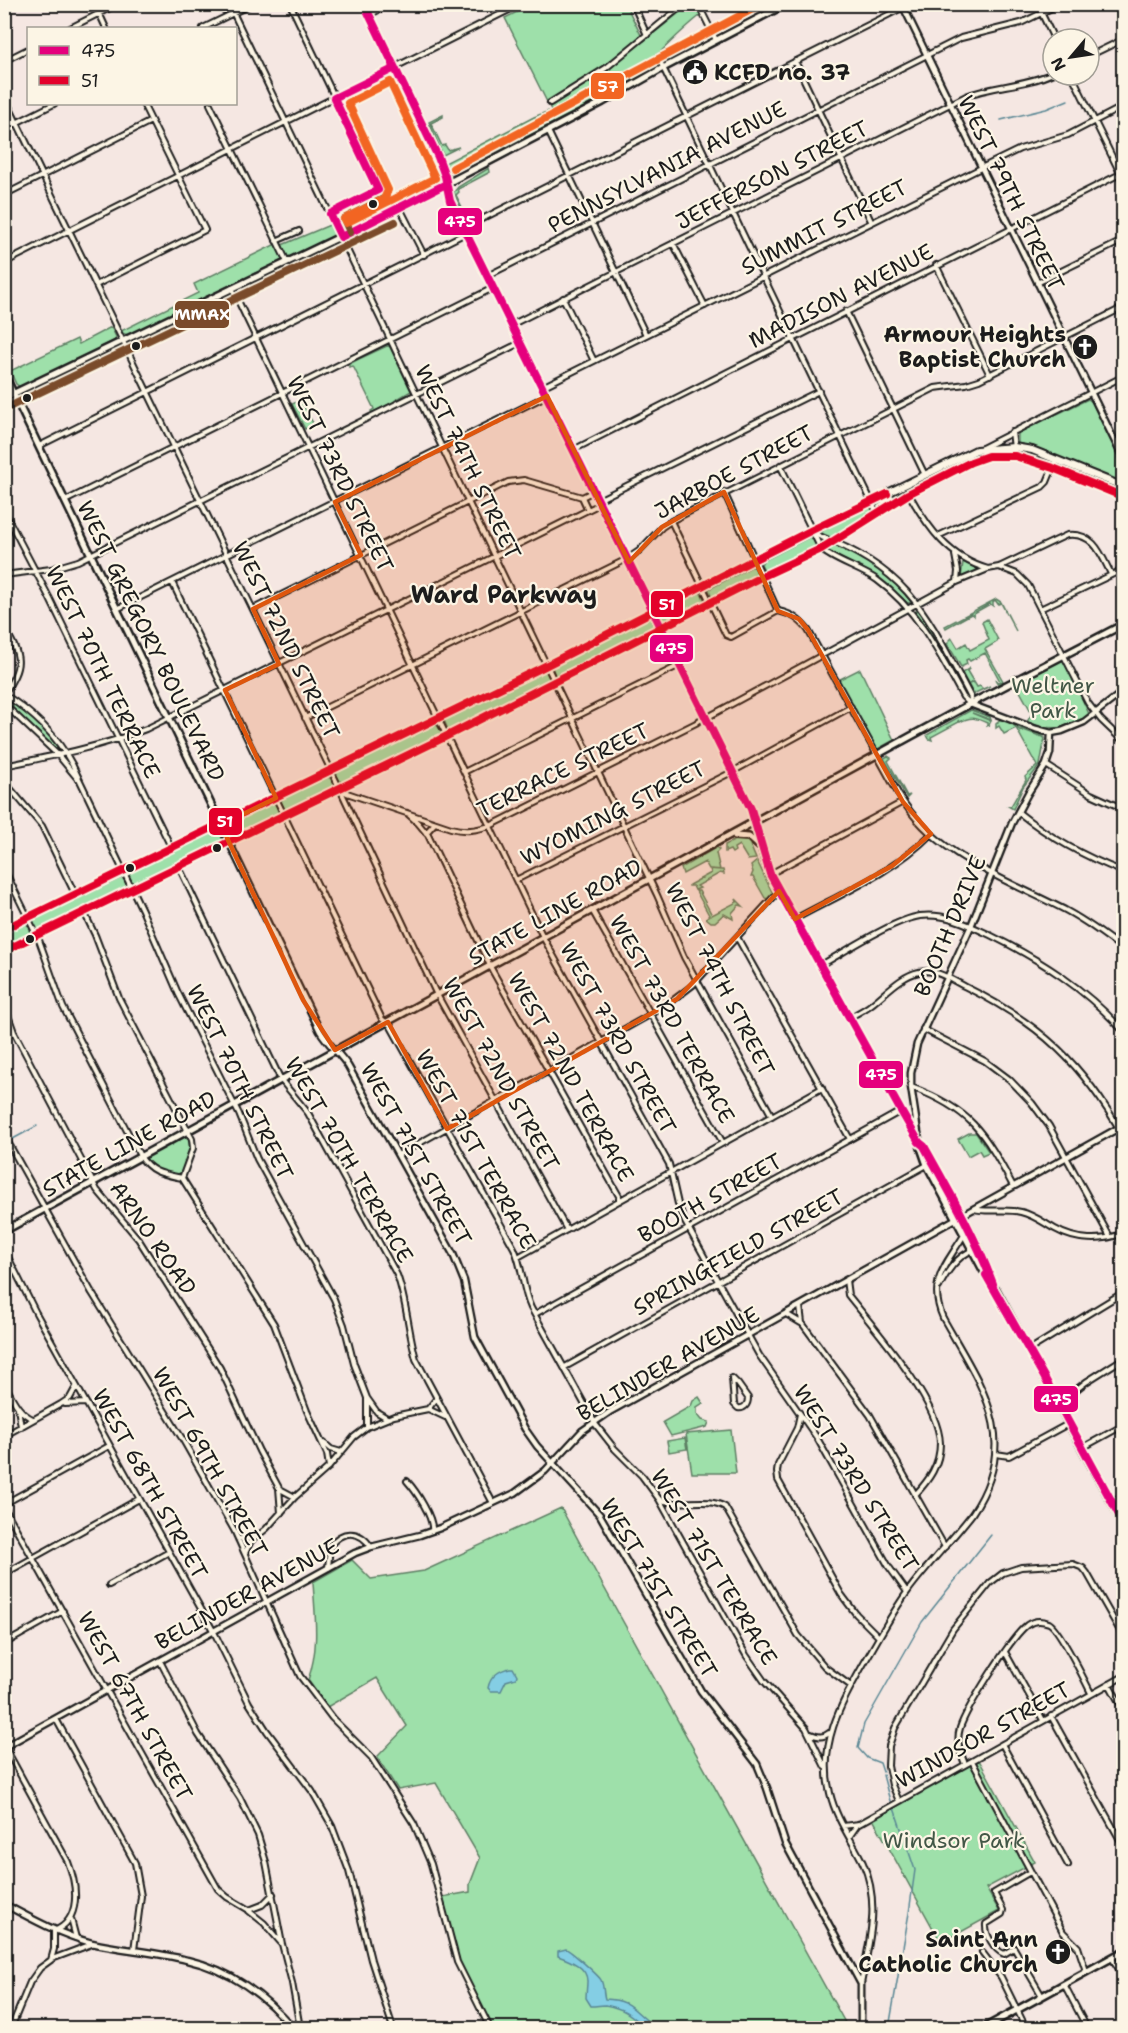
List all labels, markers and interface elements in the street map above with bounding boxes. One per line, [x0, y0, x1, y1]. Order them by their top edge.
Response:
legend [27, 27, 237, 105]
north arrow [1041, 27, 1101, 87]
text: 475 [81, 39, 115, 63]
text: N [1046, 53, 1071, 75]
public building icon: KCFD no. 37 [680, 57, 710, 87]
place label: KCFD no. 37 [714, 58, 850, 87]
text: 51 [81, 69, 99, 93]
line badge: 57 [590, 72, 625, 100]
text: 57 [598, 76, 618, 97]
street label: WEST 79TH STREET [951, 91, 1071, 296]
street label: PENNSYLVANIA AVENUE [543, 94, 791, 240]
street label: JEFFERSON STREET [671, 114, 874, 236]
street label: SUMMIT STREET [736, 172, 913, 281]
unlabelled marker [367, 198, 379, 210]
line badge: 475 [437, 207, 483, 236]
text: 475 [444, 211, 476, 232]
street label: MADISON AVENUE [744, 237, 938, 355]
line badge: MMAX [174, 300, 230, 329]
text: MMAX [174, 304, 230, 325]
place label: Armour Heights Baptist Church [883, 320, 1066, 374]
church icon: Armour Heights Baptist Church [1070, 332, 1100, 362]
unlabelled marker [130, 340, 142, 352]
street label: WEST 74TH STREET [408, 360, 528, 565]
street label: WEST 73RD STREET [280, 371, 400, 577]
unlabelled marker [21, 392, 33, 404]
street label: JARBOE STREET [650, 418, 819, 526]
street label: WEST GREGORY BOULEVARD [70, 496, 232, 786]
street label: WEST 72ND STREET [226, 536, 347, 744]
street label: WEST 70TH TERRACE [39, 561, 167, 783]
district label: Ward Parkway [411, 579, 597, 611]
line badge: 51 [650, 590, 684, 618]
text: 51 [659, 594, 675, 615]
line badge: 475 [649, 634, 694, 663]
text: 475 [655, 638, 687, 659]
park label: Weltner Park [1011, 671, 1095, 725]
street label: TERRACE STREET [472, 716, 654, 824]
street label: WYOMING STREET [516, 754, 711, 872]
line badge: 51 [208, 807, 243, 836]
text: 51 [217, 811, 233, 832]
unlabelled marker [211, 842, 223, 854]
street label: BOOTH DRIVE [907, 851, 993, 1001]
street label: STATE LINE ROAD [463, 852, 647, 972]
unlabelled marker [124, 862, 136, 874]
street label: WEST 74TH STREET [659, 877, 782, 1081]
street label: WEST 73RD TERRACE [603, 910, 741, 1128]
unlabelled marker [24, 933, 36, 945]
street label: WEST 73RD STREET [553, 937, 683, 1139]
street label: WEST 72ND TERRACE [501, 967, 641, 1187]
street label: WEST 72ND STREET [436, 972, 566, 1176]
street label: WEST 70TH STREET [180, 979, 300, 1185]
street label: WEST 71ST TERRACE [409, 1044, 543, 1254]
street label: WEST 70TH TERRACE [278, 1052, 420, 1268]
street label: WEST 71ST STREET [354, 1057, 478, 1251]
line badge: 475 [858, 1060, 904, 1089]
text: 475 [865, 1064, 897, 1085]
street label: STATE LINE ROAD [37, 1084, 221, 1204]
street label: BOOTH STREET [633, 1146, 788, 1250]
street label: ARNO ROAD [103, 1175, 203, 1301]
street label: SPRINGFIELD STREET [627, 1182, 849, 1322]
street label: BELINDER AVENUE [571, 1300, 765, 1428]
street label: WEST 69TH STREET [146, 1362, 274, 1562]
street label: WEST 73RD STREET [787, 1379, 925, 1577]
street label: WEST 68TH STREET [86, 1384, 215, 1585]
line badge: 475 [1033, 1385, 1079, 1413]
text: 475 [1040, 1389, 1072, 1410]
street label: WEST 71ST TERRACE [644, 1464, 784, 1670]
street label: WEST 71ST STREET [594, 1493, 724, 1684]
street label: BELINDER AVENUE [150, 1531, 344, 1657]
street label: WEST 67TH STREET [71, 1606, 199, 1806]
street label: WINDSOR STREET [890, 1675, 1076, 1795]
park label: Windsor Park [883, 1826, 1026, 1855]
place label: Saint Ann Catholic Church [858, 1925, 1038, 1979]
church icon: Saint Ann Catholic Church [1043, 1937, 1073, 1967]

